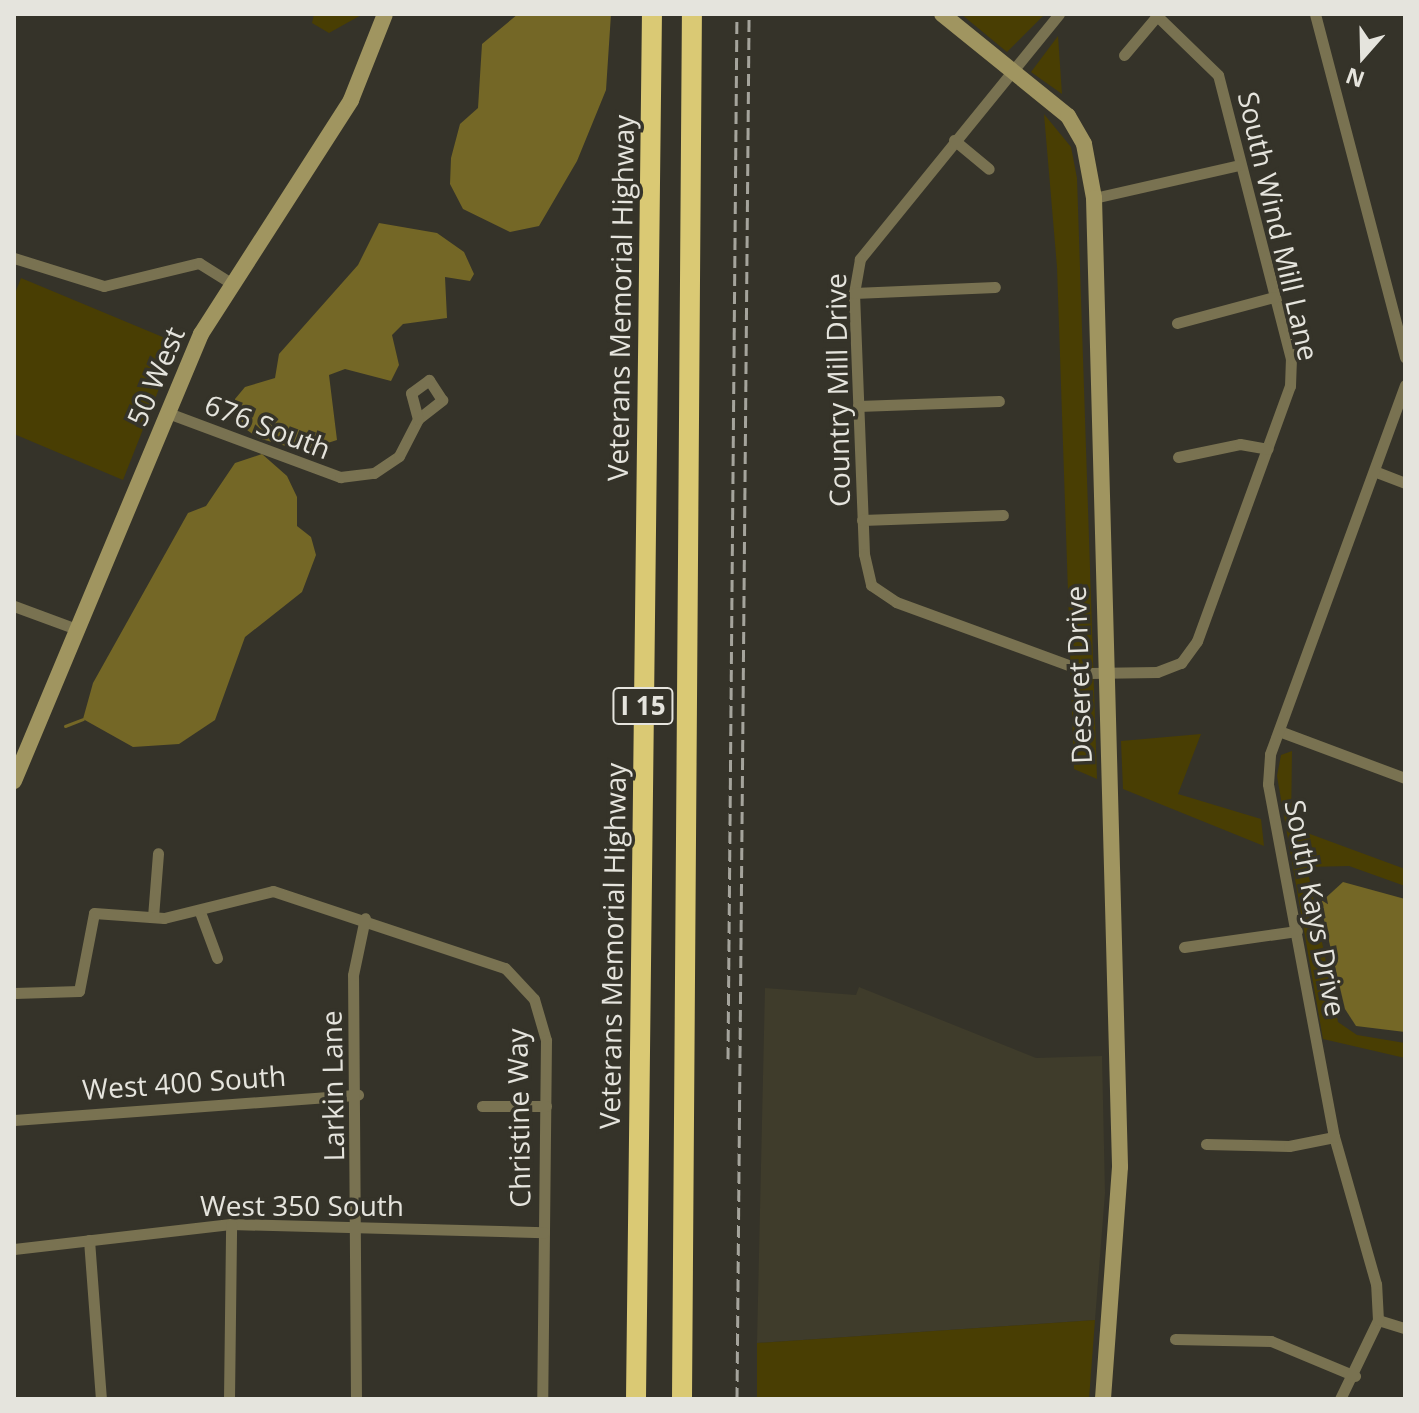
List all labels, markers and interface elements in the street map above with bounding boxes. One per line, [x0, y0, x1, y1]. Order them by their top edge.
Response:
north arrow [1323, 16, 1403, 96]
text: N [1341, 61, 1368, 96]
street label: South Wind Mill Lane [1232, 88, 1326, 364]
street label: Veterans Memorial Highway [600, 115, 640, 481]
street label: Country Mill Drive [818, 273, 856, 507]
street label: 50 West [119, 321, 191, 431]
street label: 676 South [200, 387, 336, 465]
street label: Deseret Drive [1058, 585, 1098, 765]
road number: I 15 [611, 684, 675, 728]
street label: Veterans Memorial Highway [592, 763, 632, 1129]
street label: South Kays Drive [1279, 797, 1353, 1019]
street label: Larkin Lane [314, 1010, 350, 1162]
street label: Christine Way [500, 1028, 536, 1208]
street label: West 400 South [81, 1058, 287, 1106]
street label: West 350 South [200, 1188, 404, 1222]

